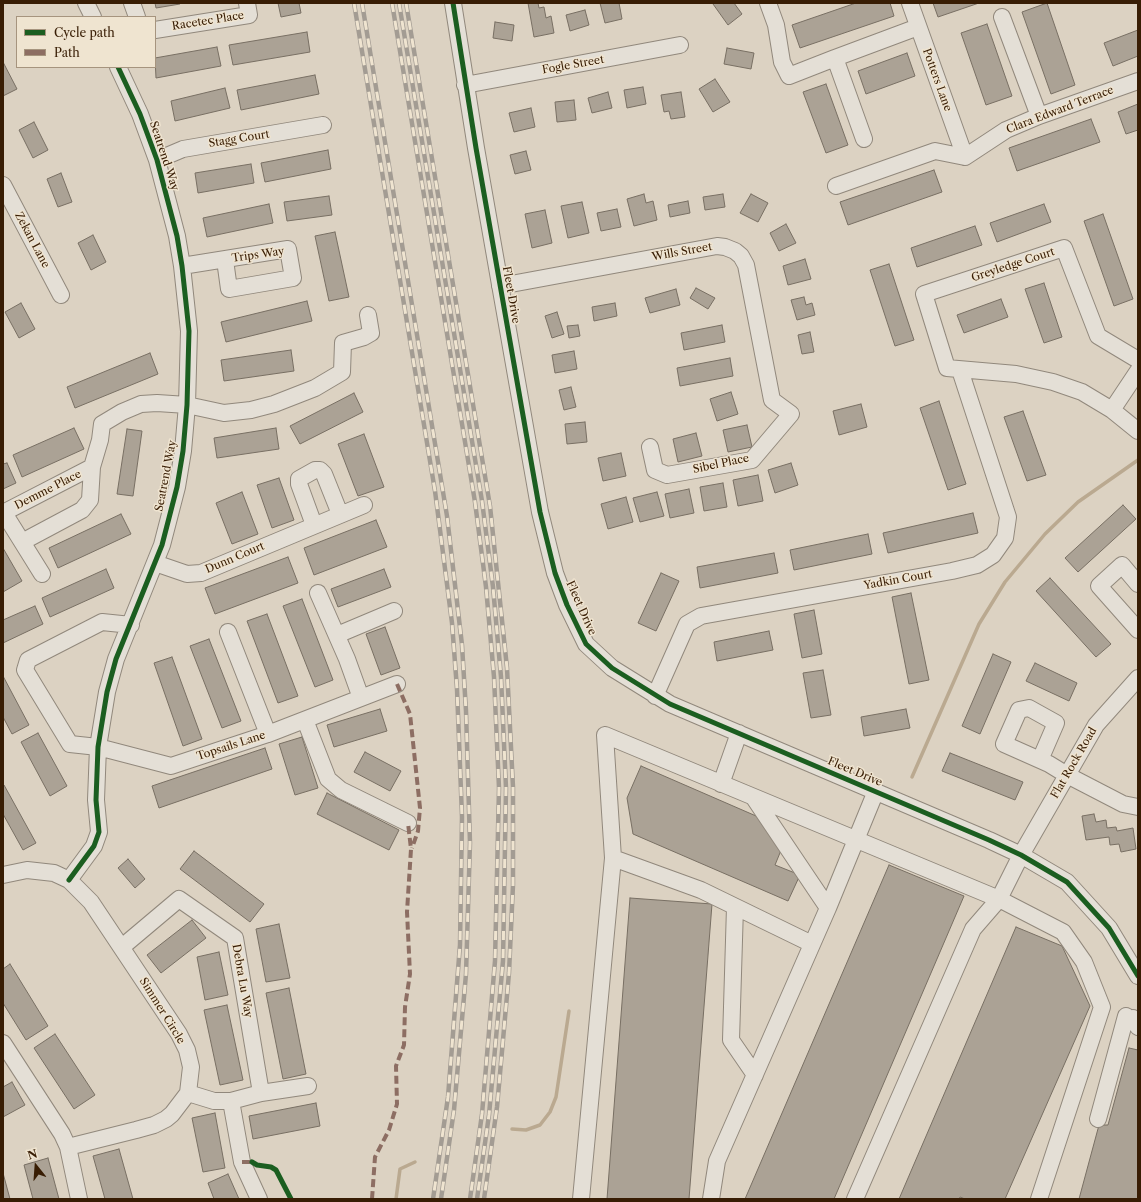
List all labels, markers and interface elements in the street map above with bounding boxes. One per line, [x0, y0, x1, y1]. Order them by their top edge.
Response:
street label: Racetec Place [171, 9, 245, 33]
legend [16, 16, 156, 68]
text: Cycle path [54, 25, 115, 40]
text: Path [54, 45, 80, 60]
street label: Potters Lane [919, 47, 955, 113]
street label: Fogle Street [541, 53, 605, 77]
street label: Clara Edward Terrace [1004, 83, 1116, 137]
street label: Seatrend Way [147, 120, 181, 192]
street label: Stagg Court [208, 128, 270, 150]
street label: Zekan Lane [12, 210, 52, 270]
street label: Wills Street [651, 240, 713, 264]
street label: Trips Way [231, 245, 285, 265]
street label: Greyledge Court [970, 245, 1056, 285]
street label: Fleet Drive [499, 265, 523, 325]
street label: Seatrend Way [153, 439, 179, 513]
street label: Sibel Place [692, 452, 750, 476]
street label: Demme Place [13, 468, 83, 512]
street label: Dunn Court [203, 540, 267, 576]
street label: Yadkin Court [863, 567, 933, 593]
street label: Fleet Drive [563, 579, 599, 637]
street label: Flat Rock Road [1048, 725, 1100, 801]
street label: Topsails Lane [195, 729, 267, 763]
street label: Fleet Drive [826, 755, 884, 789]
street label: Debra Lu Way [229, 943, 255, 1019]
street label: Simmer Circle [136, 975, 188, 1047]
north arrow [16, 1146, 56, 1186]
text: N [26, 1146, 39, 1163]

